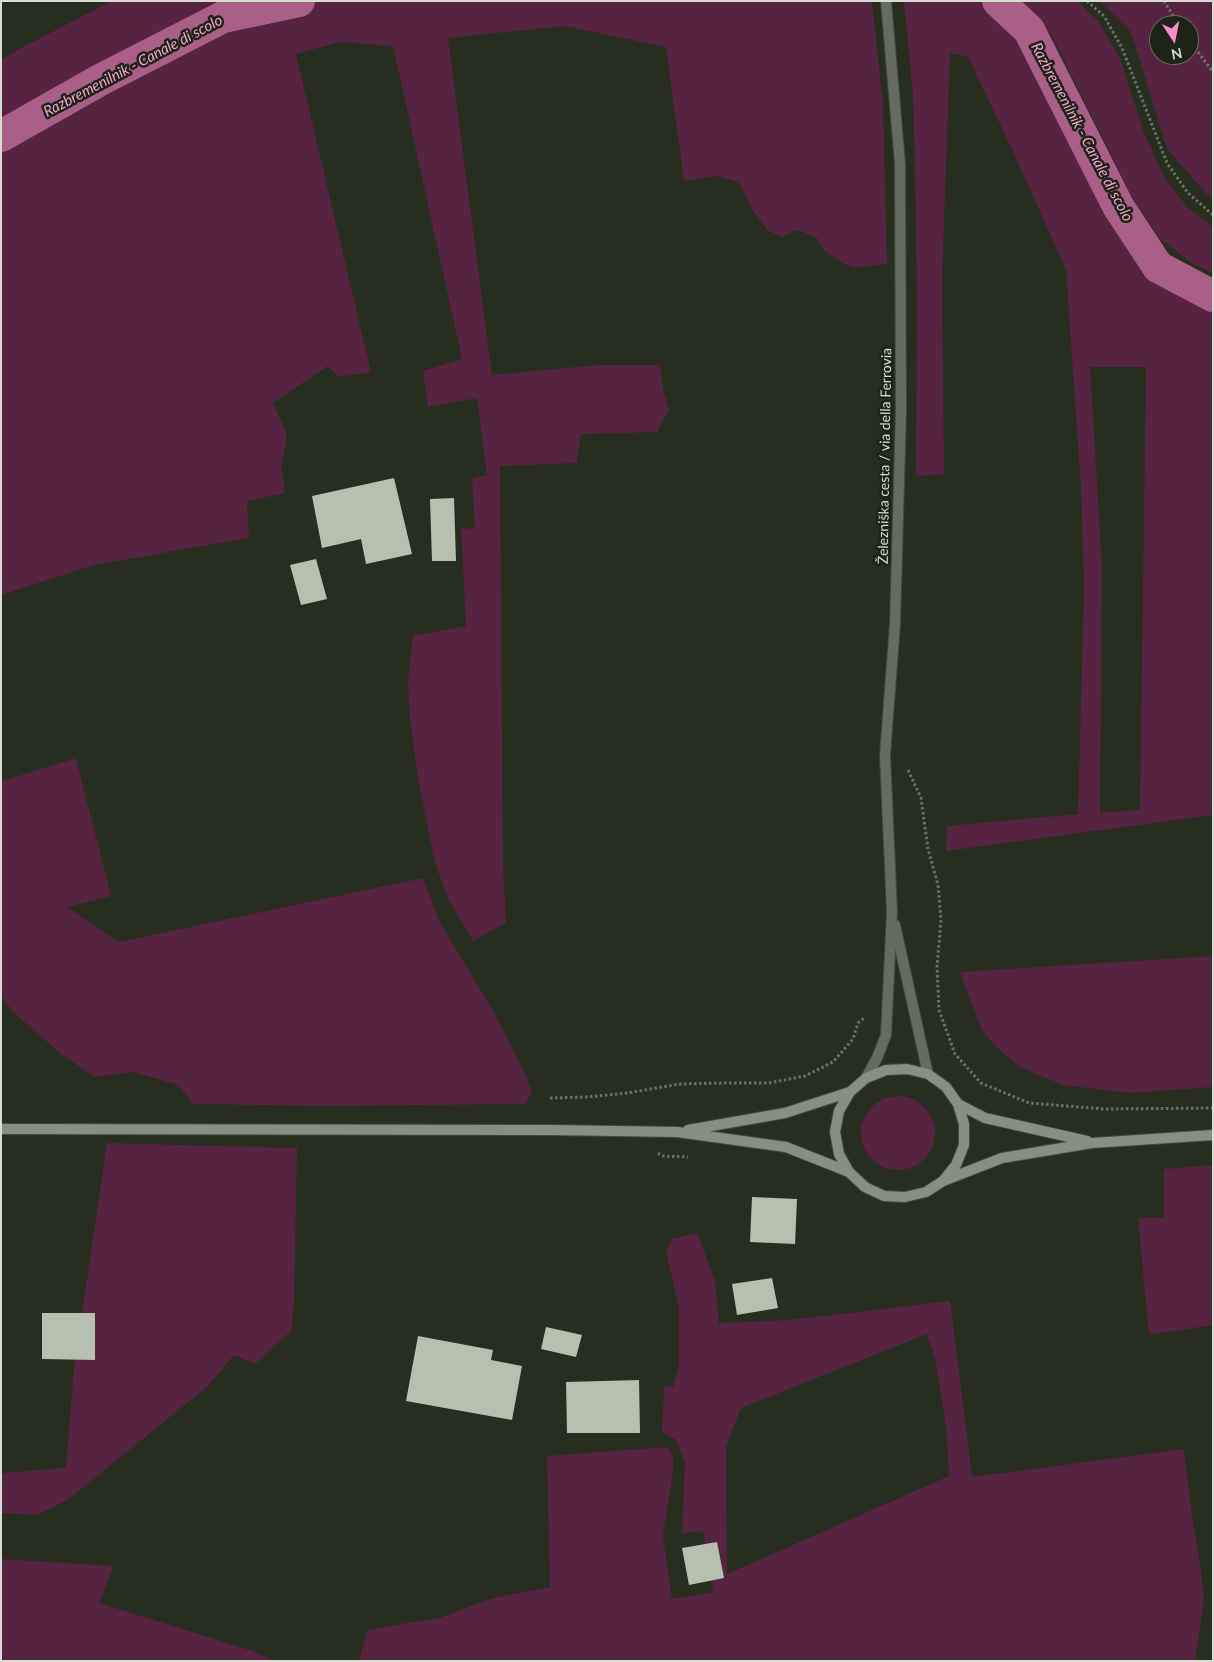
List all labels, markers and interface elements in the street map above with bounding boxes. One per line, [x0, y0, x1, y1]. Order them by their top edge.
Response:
water label: Razbremenilnik - Canale di scolo [40, 11, 226, 121]
north arrow [1149, 15, 1199, 65]
water label: Razbremenilnik - Canale di scolo [1027, 39, 1137, 225]
text: N [1170, 45, 1184, 64]
street label: Železniška cesta / via della Ferrovia [875, 348, 895, 564]

